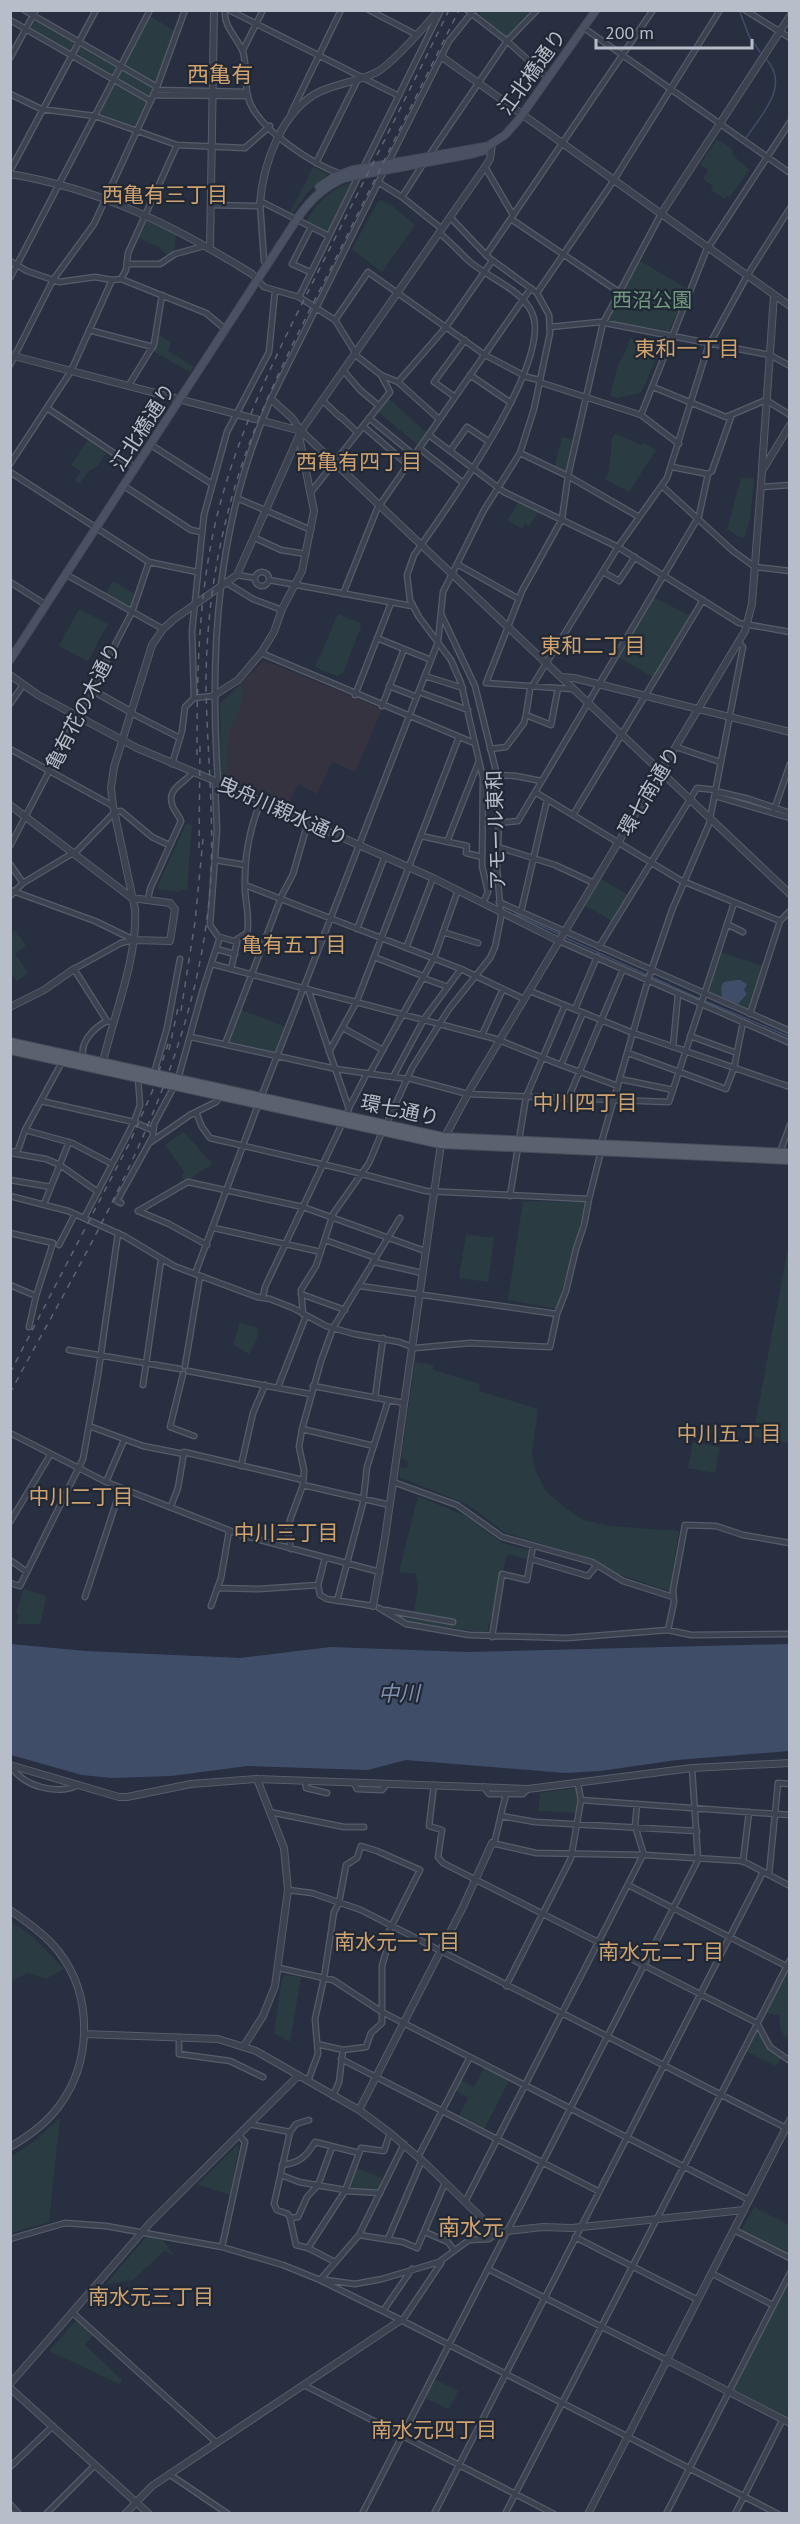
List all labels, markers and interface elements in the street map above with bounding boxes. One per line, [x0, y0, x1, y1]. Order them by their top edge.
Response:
scale bar [596, 12, 752, 50]
text: 200 m [605, 21, 654, 44]
street label: 江北橋通り [492, 24, 572, 120]
district label: 西亀有 [187, 60, 253, 88]
district label: 西亀有三丁目 [102, 181, 228, 208]
park label: 西沼公園 [612, 287, 692, 313]
district label: 東和一丁目 [635, 335, 740, 362]
street label: 江北橋通り [105, 378, 181, 476]
district label: 西亀有四丁目 [296, 448, 422, 475]
district label: 東和二丁目 [541, 632, 646, 659]
street label: 亀有花の木通り [40, 638, 126, 774]
street label: 環七南通り [612, 741, 686, 841]
street label: アモール東和 [481, 770, 511, 890]
street label: 曳舟川親水通り [214, 771, 352, 851]
district label: 亀有五丁目 [242, 931, 347, 958]
street label: 環七通り [358, 1089, 442, 1131]
district label: 中川四丁目 [533, 1089, 638, 1116]
district label: 中川五丁目 [677, 1420, 782, 1447]
district label: 中川二丁目 [29, 1483, 134, 1510]
district label: 中川三丁目 [234, 1519, 339, 1546]
water label: 中川 [378, 1680, 422, 1707]
district label: 南水元一丁目 [334, 1928, 460, 1955]
district label: 南水元二丁目 [598, 1938, 724, 1965]
district label: 南水元 [438, 2213, 504, 2241]
district label: 南水元三丁目 [88, 2283, 214, 2310]
district label: 南水元四丁目 [371, 2416, 497, 2443]

